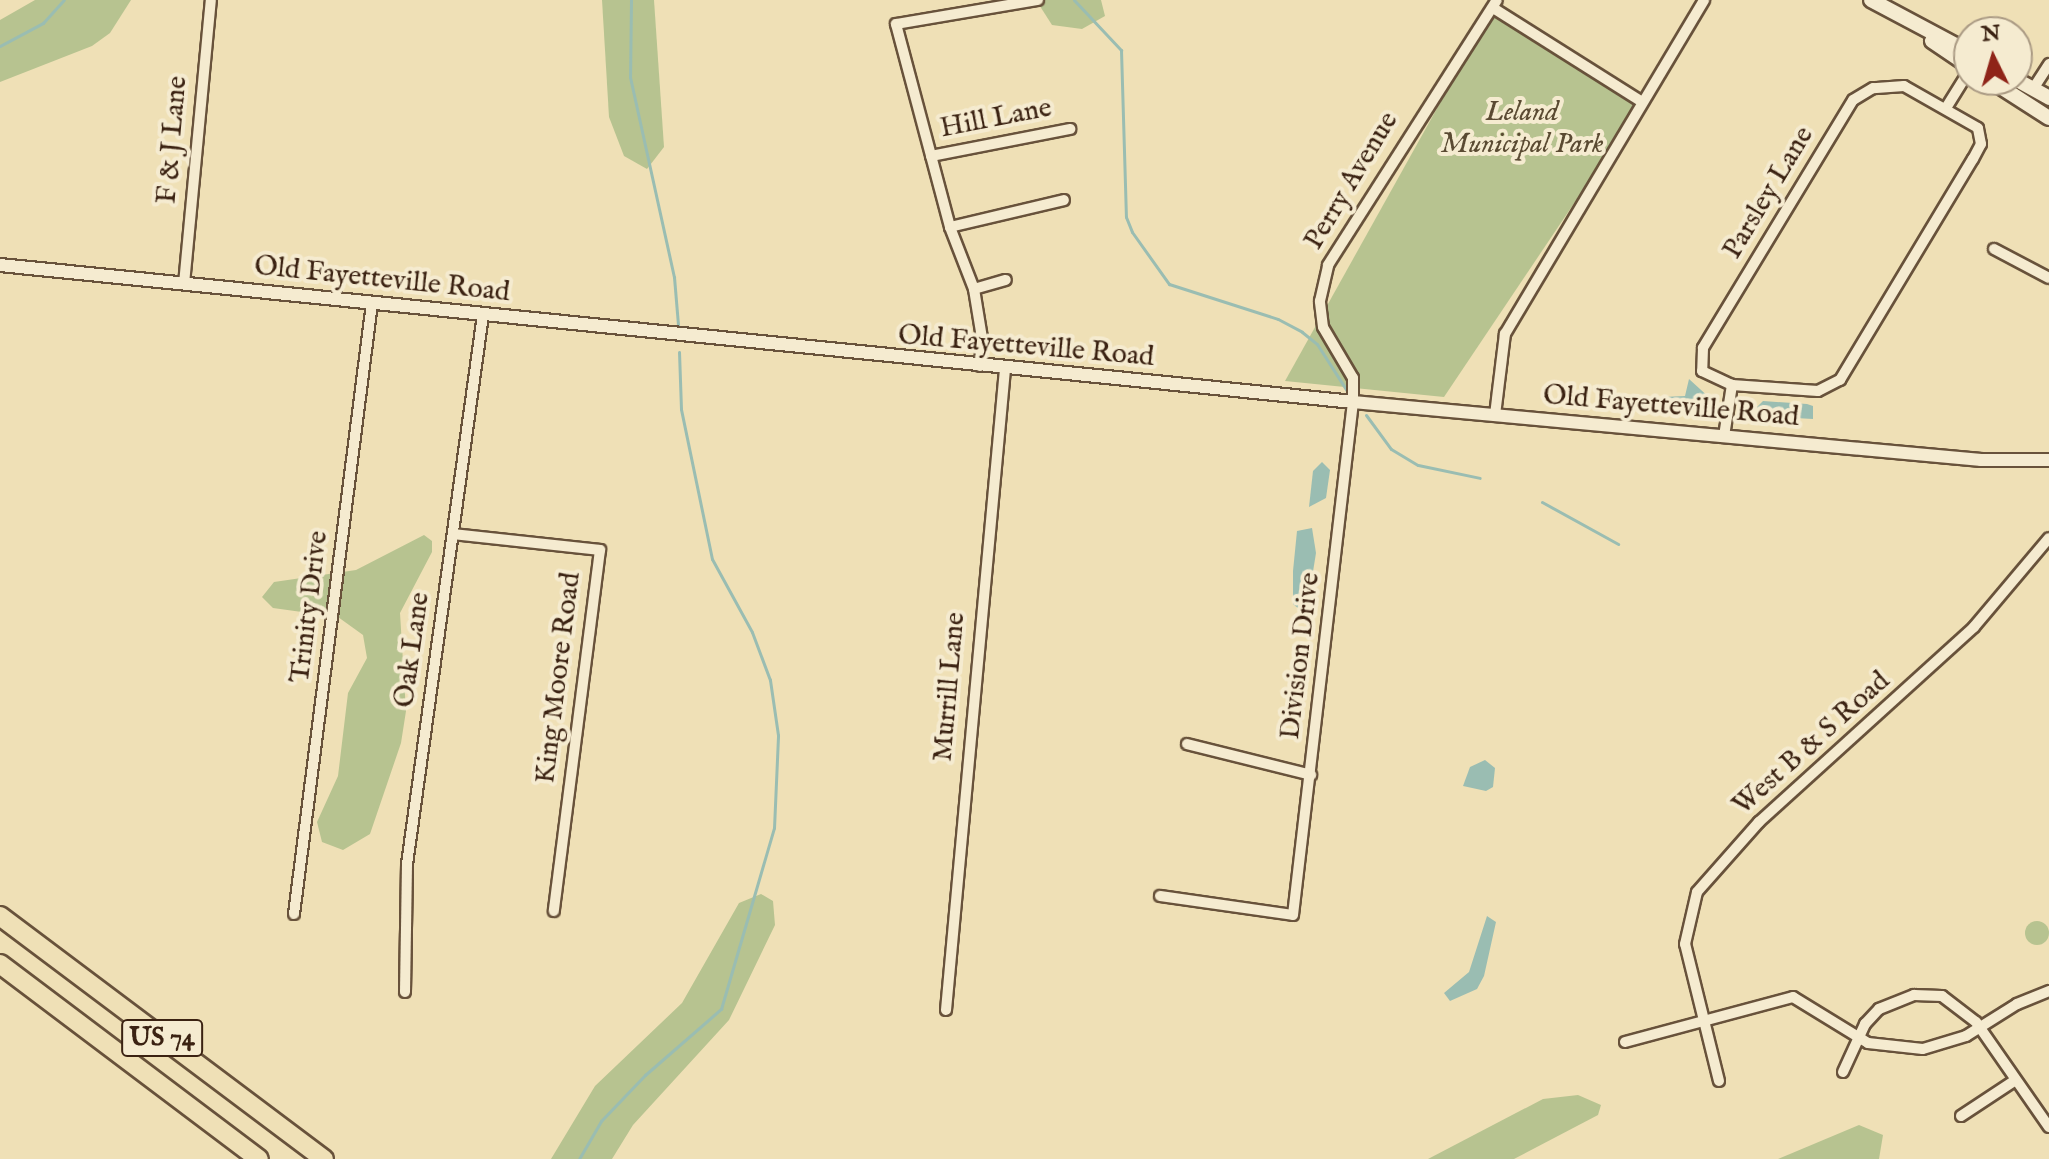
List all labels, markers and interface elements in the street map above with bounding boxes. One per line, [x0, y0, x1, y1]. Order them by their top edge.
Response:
north arrow [1953, 16, 2033, 96]
text: N [1980, 19, 2002, 49]
street label: F & J Lane [151, 75, 195, 205]
street label: Hill Lane [937, 92, 1055, 146]
park label: Leland Municipal Park [1441, 96, 1603, 162]
street label: Perry Avenue [1298, 106, 1406, 256]
street label: Parsley Lane [1716, 121, 1822, 265]
street label: Old Fayetteville Road [253, 250, 511, 310]
street label: Old Fayetteville Road [897, 319, 1155, 375]
street label: Old Fayetteville Road [1542, 379, 1800, 435]
street label: Trinity Drive [284, 529, 336, 685]
street label: King Moore Road [529, 570, 589, 786]
street label: Division Drive [1274, 571, 1328, 741]
street label: Oak Lane [388, 590, 438, 710]
street label: Murrill Lane [927, 611, 973, 763]
street label: West B & S Road [1727, 665, 1897, 823]
road number: US 74 [120, 1016, 204, 1060]

